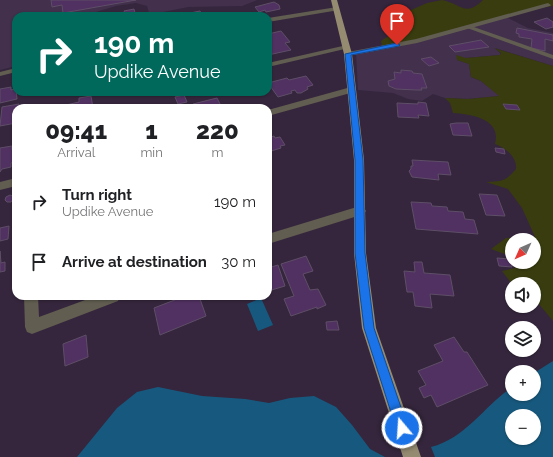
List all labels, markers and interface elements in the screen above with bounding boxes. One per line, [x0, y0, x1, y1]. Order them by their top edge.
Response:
pin [380, 4, 414, 45]
icon: arrive [386, 10, 408, 32]
text: 190 m [94, 27, 174, 60]
icon: right [28, 28, 80, 80]
text: Updike Avenue [94, 61, 221, 82]
text: 09:41 [45, 116, 107, 145]
text: 1 [145, 116, 158, 145]
text: 220 [196, 116, 239, 145]
text: Arrival [57, 145, 95, 160]
text: min [140, 145, 163, 160]
text: m [211, 145, 223, 160]
text: Turn right [62, 186, 132, 204]
icon: right [28, 191, 50, 213]
text: 190 m [214, 193, 256, 211]
text: Updike Avenue [62, 204, 153, 219]
north arrow [505, 233, 541, 269]
map controls [505, 233, 541, 445]
icon: arrive [28, 251, 50, 273]
text: Arrive at destination [62, 253, 207, 271]
text: 30 m [221, 253, 256, 271]
button: sound [505, 277, 541, 313]
button: layers [505, 321, 541, 357]
button: + [505, 365, 541, 401]
position arrow [381, 407, 423, 449]
button: − [505, 409, 541, 445]

